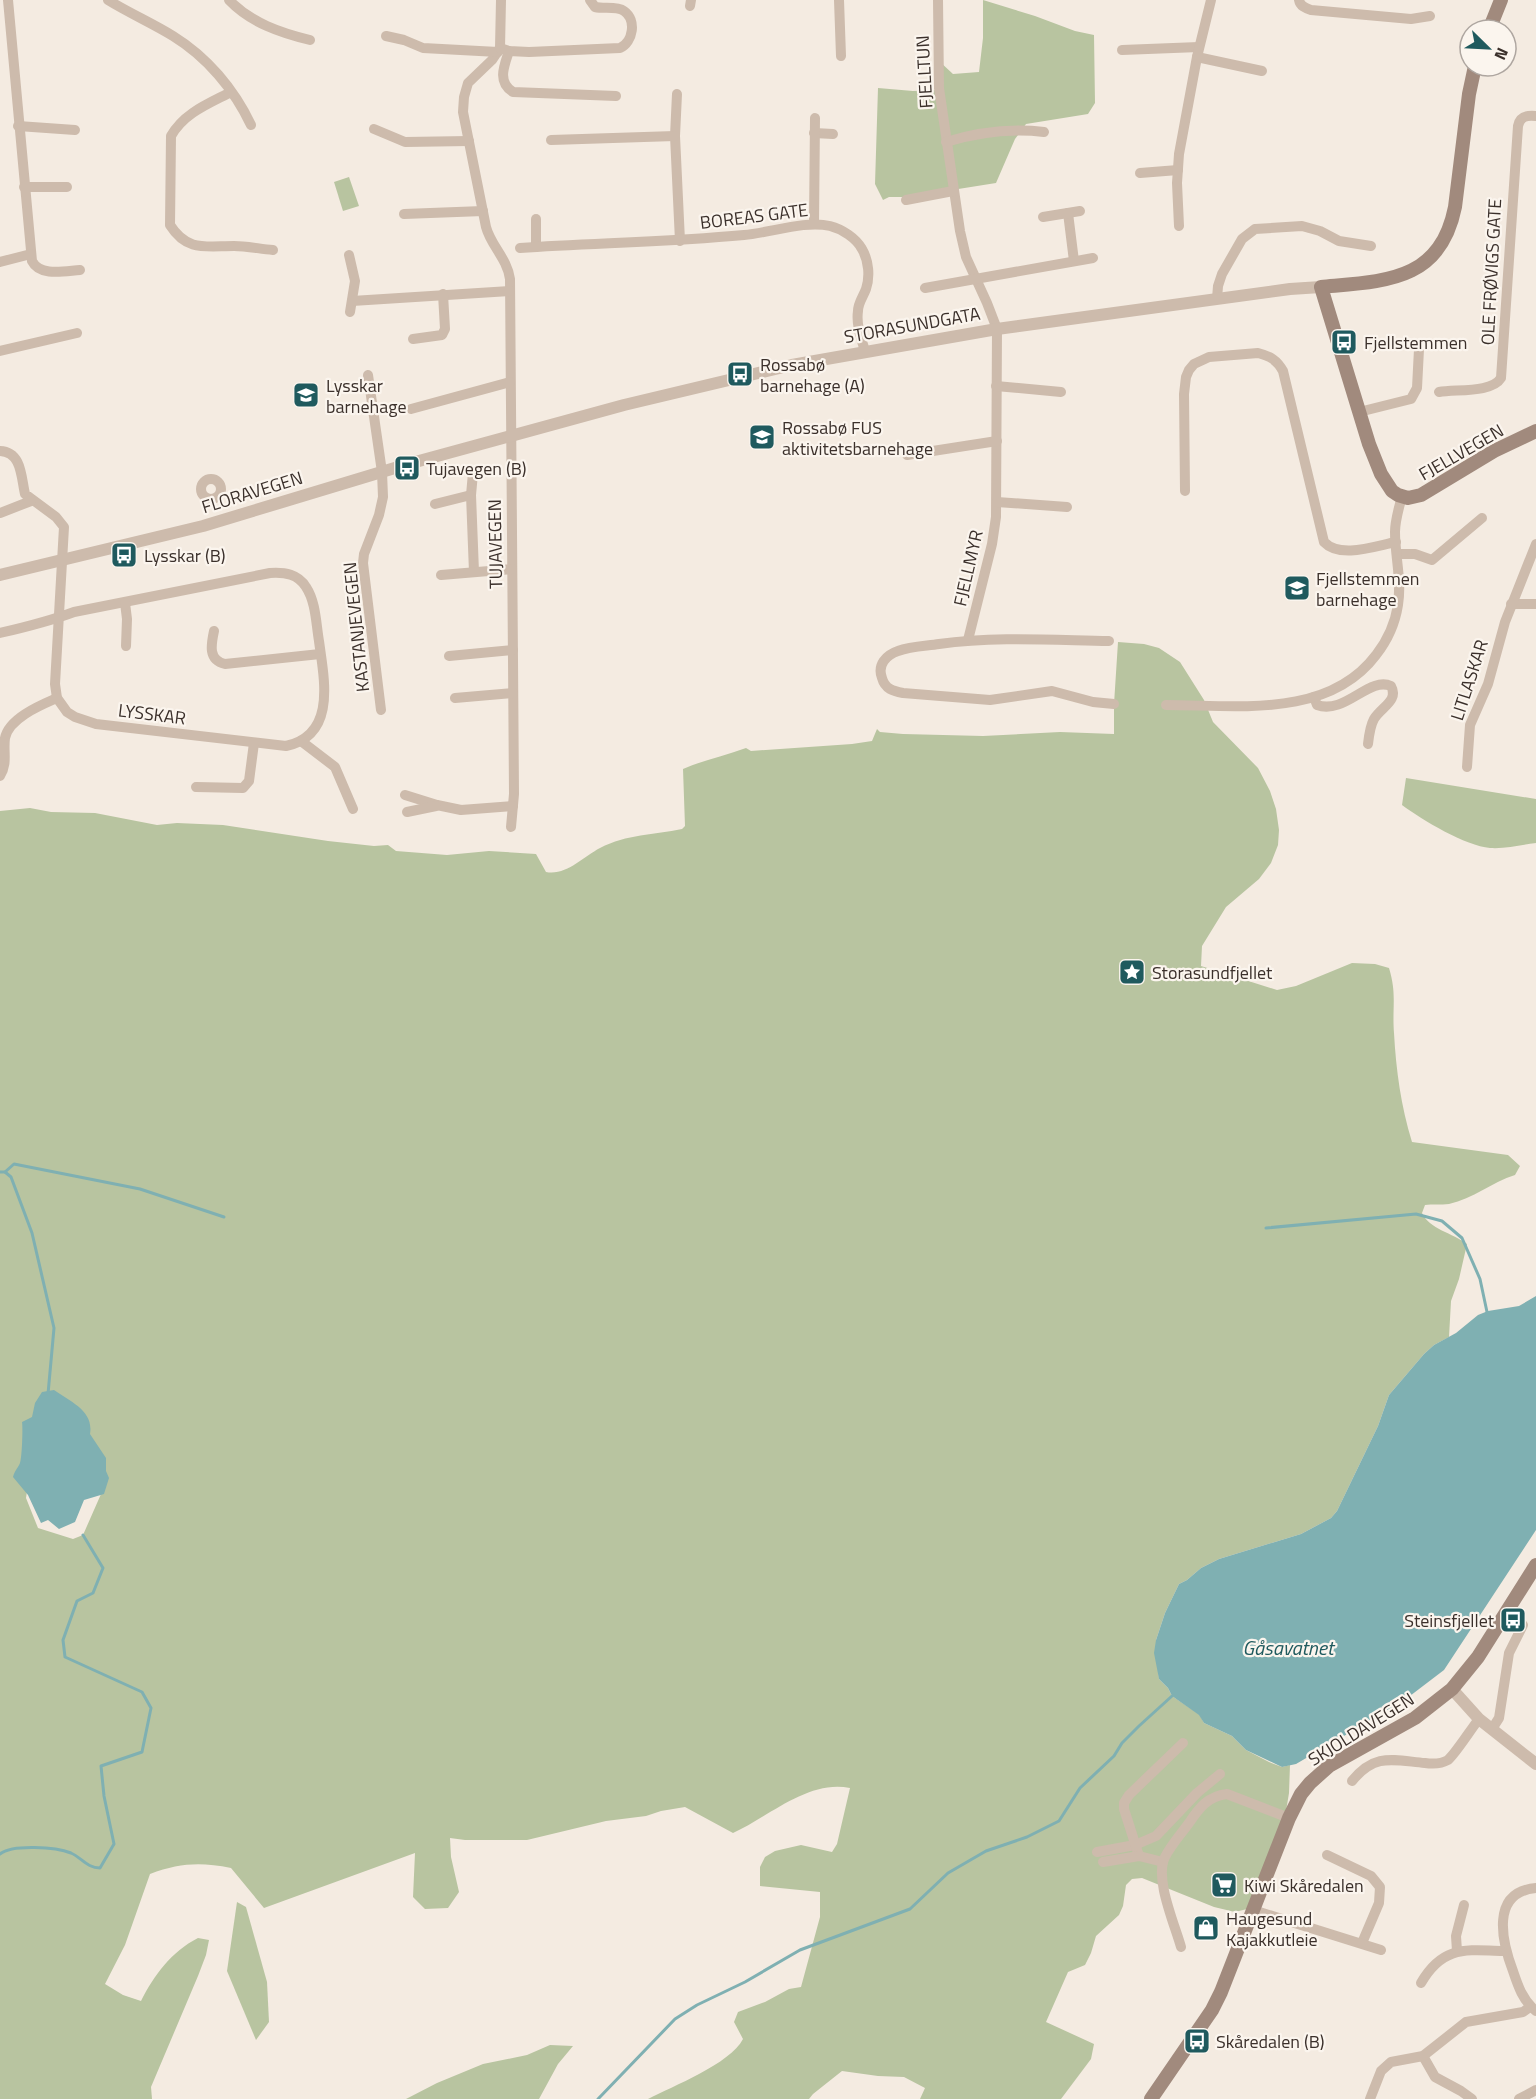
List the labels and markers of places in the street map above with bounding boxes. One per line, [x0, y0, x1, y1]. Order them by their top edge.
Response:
bus stop icon: Fjellstemmen [1329, 327, 1359, 357]
place label: Fjellstemmen [1364, 329, 1467, 356]
place label: Rossabø barnehage (A) [760, 351, 865, 399]
bus stop icon: Rossabø barnehage (A) [725, 359, 755, 389]
place label: Lysskar barnehage [326, 372, 407, 420]
school or university icon: Lysskar barnehage [291, 380, 321, 410]
place label: Rossabø FUS aktivitetsbarnehage [782, 414, 933, 462]
school or university icon: Rossabø FUS aktivitetsbarnehage [747, 422, 777, 452]
bus stop icon: Tujavegen (B) [392, 453, 422, 483]
place label: Tujavegen (B) [426, 455, 526, 482]
bus stop icon: Lysskar (B) [109, 540, 139, 570]
place label: Lysskar (B) [144, 542, 225, 569]
place label: Fjellstemmen barnehage [1316, 565, 1419, 613]
school or university icon: Fjellstemmen barnehage [1282, 573, 1312, 603]
place icon: Storasundfjellet [1117, 957, 1147, 987]
place label: Storasundfjellet [1152, 959, 1273, 986]
bus stop icon: Steinsfjellet [1498, 1605, 1528, 1635]
place label: Steinsfjellet [1404, 1607, 1495, 1634]
supermarket icon: Kiwi Skåredalen [1209, 1870, 1239, 1900]
place label: Kiwi Skåredalen [1244, 1872, 1364, 1899]
place label: Haugesund Kajakkutleie [1226, 1905, 1318, 1953]
shop icon: Haugesund Kajakkutleie [1191, 1913, 1221, 1943]
bus stop icon: Skåredalen (B) [1182, 2026, 1212, 2056]
place label: Skåredalen (B) [1216, 2028, 1325, 2055]

